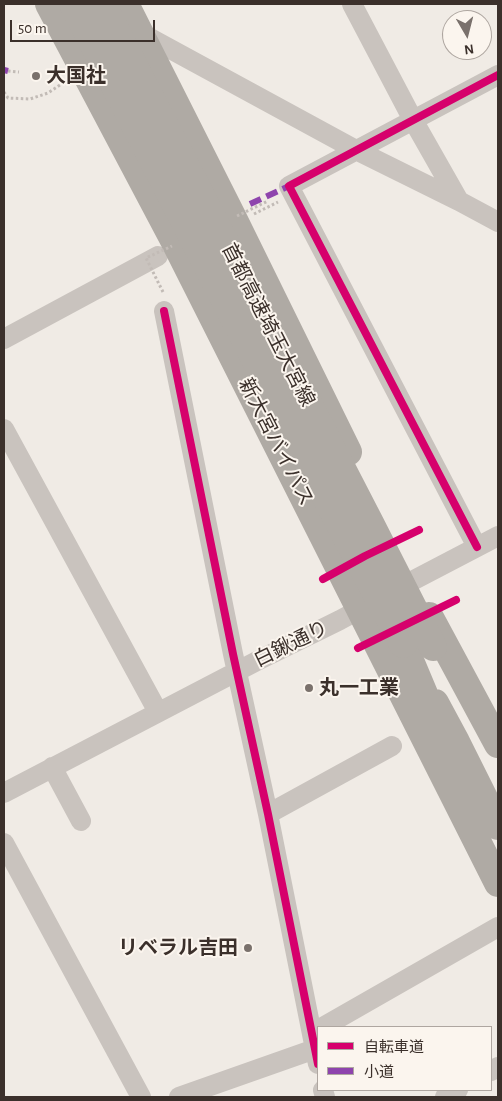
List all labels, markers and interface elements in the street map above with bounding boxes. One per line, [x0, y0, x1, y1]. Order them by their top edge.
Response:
scale bar [12, 10, 158, 42]
north arrow [442, 10, 492, 60]
text: 50 m [18, 21, 47, 36]
text: N [463, 41, 475, 56]
place label: 大国社 [46, 64, 106, 88]
marker: 大国社 [30, 70, 42, 82]
street label: 首都高速埼玉大宮線 [216, 239, 320, 411]
street label: 新大宮バイパス [234, 374, 318, 510]
street label: 白鍬通り [250, 616, 332, 672]
place label: 丸一工業 [319, 676, 399, 700]
marker: 丸一工業 [303, 682, 315, 694]
place label: リベラル吉田 [118, 936, 238, 960]
marker: リベラル吉田 [242, 942, 254, 954]
legend [317, 1026, 492, 1091]
text: 自転車道 [364, 1040, 424, 1055]
text: 小道 [364, 1065, 394, 1080]

